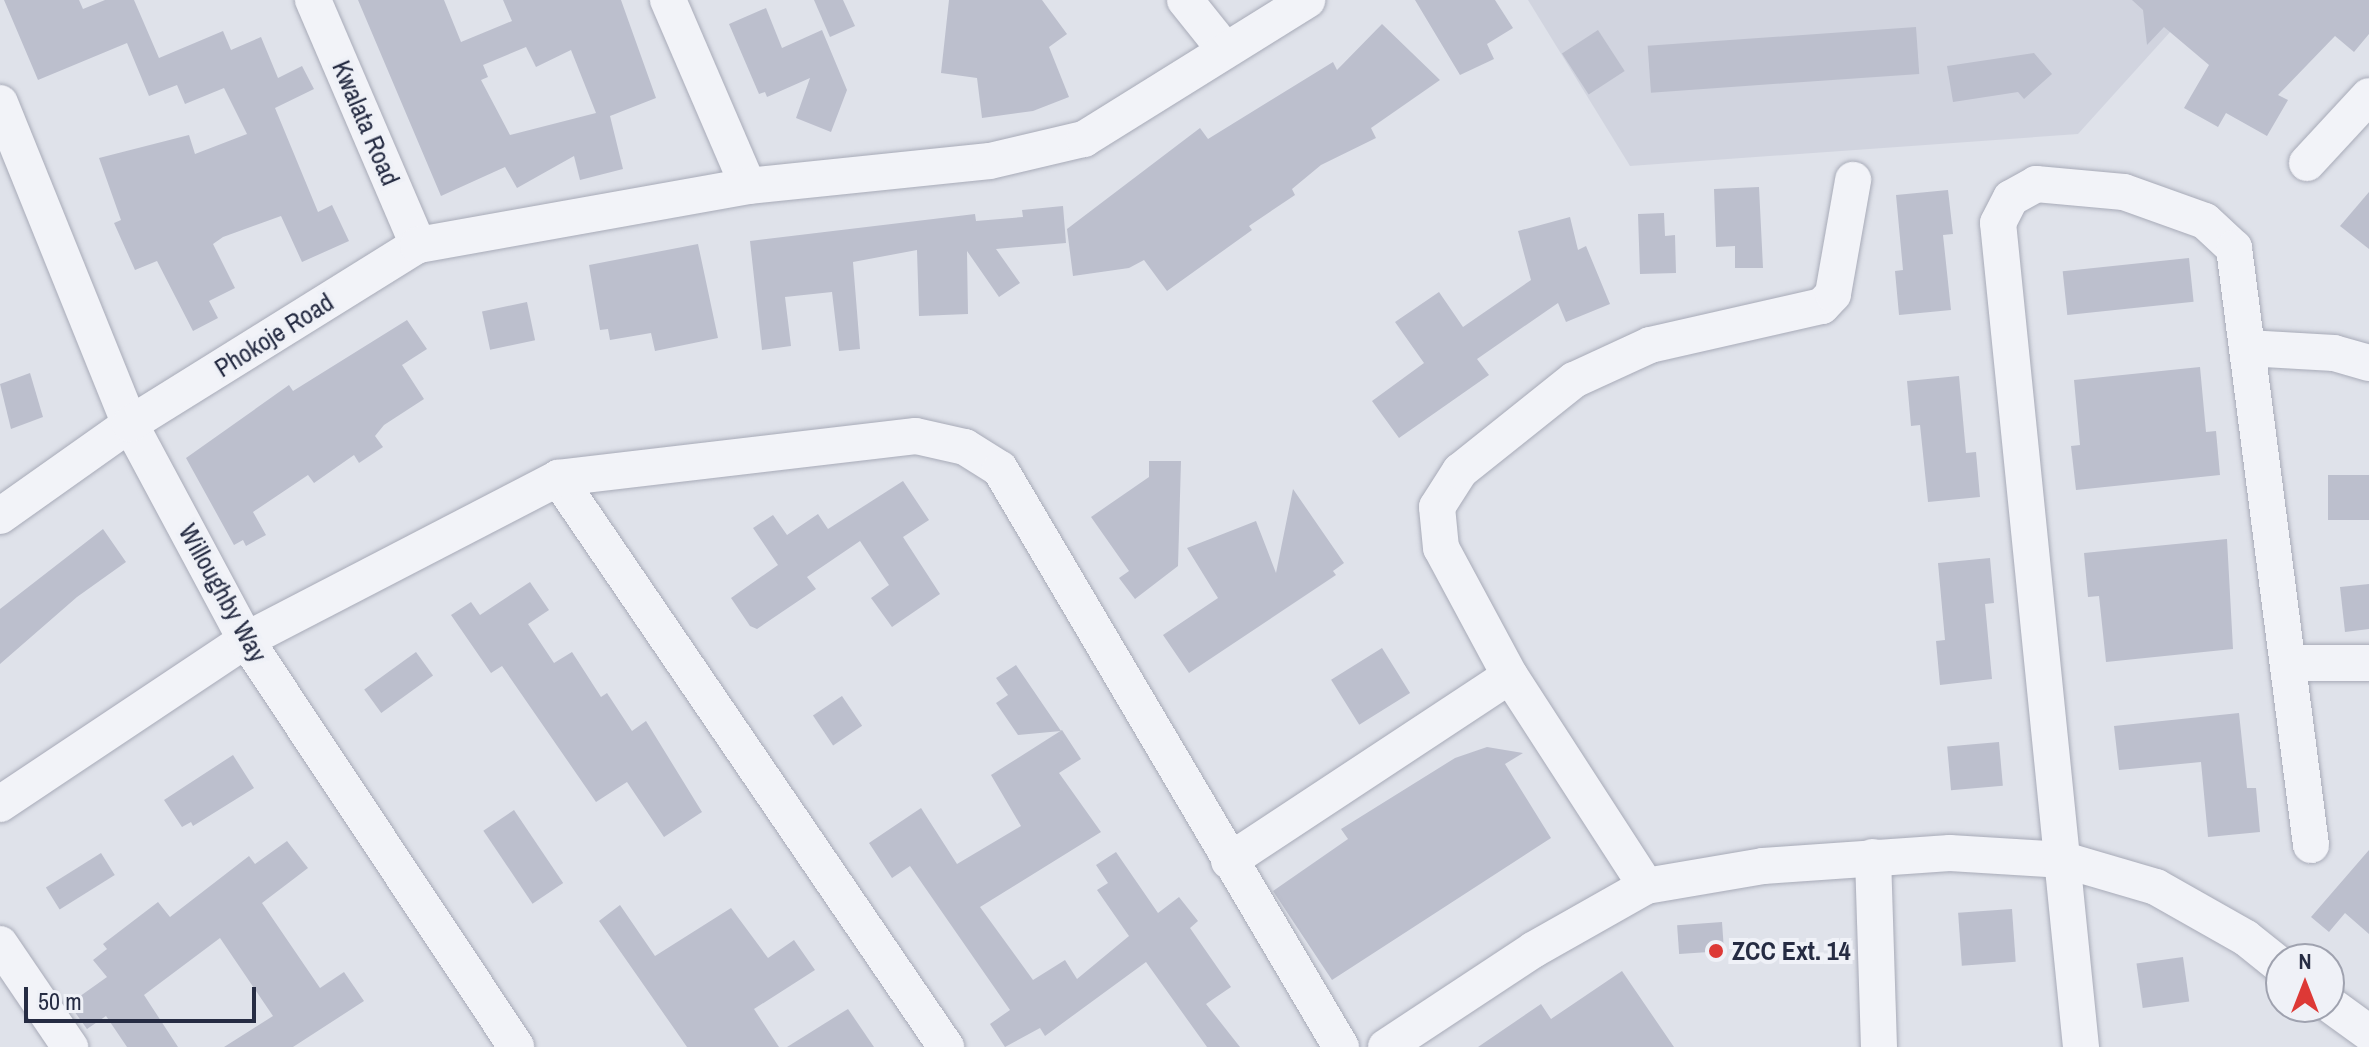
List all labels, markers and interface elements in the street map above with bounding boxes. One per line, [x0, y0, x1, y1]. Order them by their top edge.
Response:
street label: Kwalata Road [326, 56, 406, 190]
street label: Phokoje Road [209, 286, 339, 384]
street label: Willoughby Way [172, 518, 274, 668]
place label: ZCC Ext. 14 [1732, 935, 1850, 967]
marker: ZCC Ext. 14 [1707, 942, 1725, 960]
north arrow [2265, 943, 2345, 1023]
text: N [2298, 946, 2312, 976]
scale bar [28, 971, 260, 1021]
text: 50 m [38, 985, 82, 1017]

